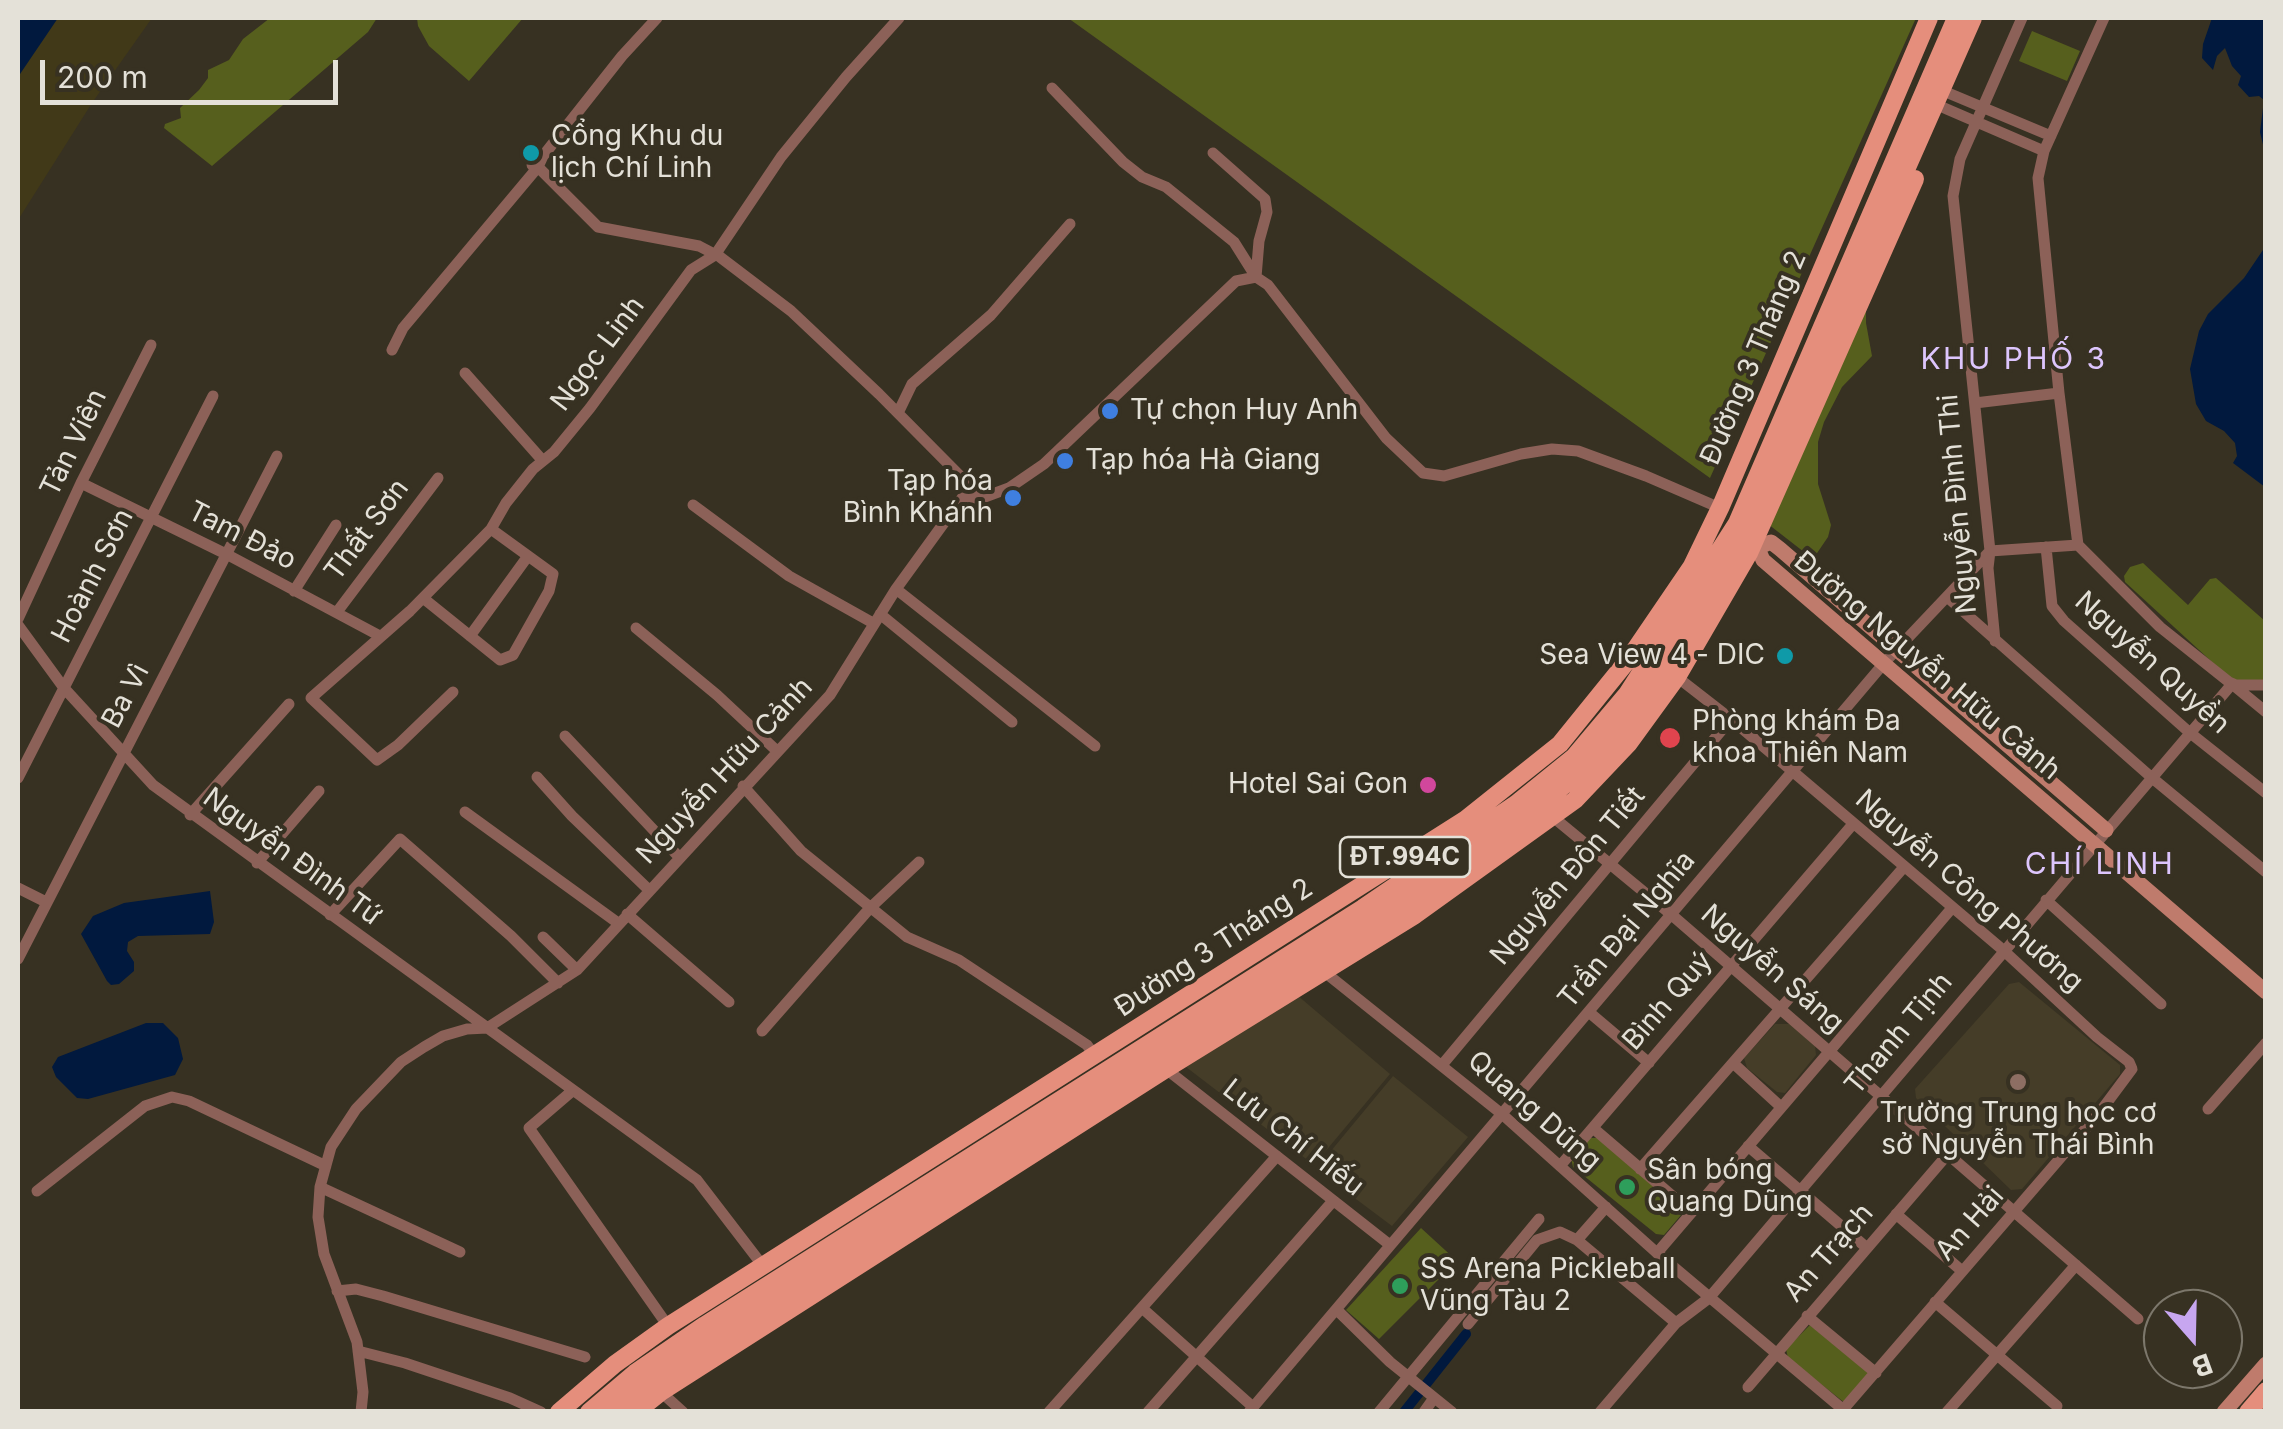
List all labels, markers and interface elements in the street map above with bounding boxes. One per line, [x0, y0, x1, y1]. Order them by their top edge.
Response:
scale bar [45, 40, 342, 102]
text: 200 m [57, 59, 148, 95]
place label: Cổng Khu du lịch Chí Linh [551, 120, 723, 186]
marker: Cổng Khu du lịch Chí Linh [520, 142, 542, 164]
street label: Đường 3 Tháng 2 [1694, 246, 1814, 470]
street label: Ngọc Linh [544, 290, 652, 418]
district label: KHU PHỐ 3 [1920, 342, 2108, 378]
street label: Tản Viên [34, 384, 114, 502]
street label: Nguyễn Đình Thi [1932, 393, 1984, 615]
place label: Tự chọn Huy Anh [1130, 394, 1358, 428]
marker: Tự chọn Huy Anh [1099, 400, 1121, 422]
place label: Tạp hóa Hà Giang [1085, 444, 1320, 478]
marker: Tạp hóa Hà Giang [1054, 450, 1076, 472]
place label: Tạp hóa Bình Khánh [843, 465, 993, 531]
street label: Thất Sơn [318, 473, 416, 587]
marker: Tạp hóa Bình Khánh [1002, 487, 1024, 509]
street label: Tam Đảo [182, 495, 302, 577]
street label: Hoành Sơn [45, 503, 141, 649]
street label: Đường Nguyễn Hữu Cảnh [1787, 545, 2067, 787]
street label: Nguyễn Quyền [2068, 585, 2236, 741]
place label: Sea View 4 - DIC [1539, 639, 1765, 673]
marker: Sea View 4 - DIC [1774, 645, 1796, 667]
street label: Ba Vì [95, 658, 157, 734]
street label: Nguyễn Hữu Cảnh [630, 671, 820, 871]
place label: Phòng khám Đa khoa Thiên Nam [1692, 705, 1908, 771]
marker: Phòng khám Đa khoa Thiên Nam [1657, 725, 1683, 751]
place label: Hotel Sai Gon [1228, 768, 1408, 802]
marker: Hotel Sai Gon [1417, 774, 1439, 796]
street label: Nguyễn Đôn Tiết [1484, 780, 1652, 972]
street label: Nguyễn Đình Tứ [196, 781, 388, 933]
street label: Nguyễn Công Phương [1848, 783, 2090, 999]
road number: ĐT.994C [1340, 837, 1470, 877]
street label: Trần Đại Nghĩa [1551, 844, 1703, 1016]
district label: CHÍ LINH [2025, 847, 2175, 883]
street label: Đường 3 Tháng 2 [1109, 872, 1319, 1024]
street label: Nguyễn Sáng [1694, 898, 1850, 1040]
street label: Bình Quý [1616, 945, 1720, 1057]
street label: Thanh Tịnh [1838, 966, 1960, 1102]
street label: Quang Dũng [1460, 1044, 1608, 1178]
marker: Trường Trung học cơ sở Nguyễn Thái Bình [2007, 1071, 2029, 1093]
street label: Lưu Chí Hiếu [1216, 1073, 1370, 1203]
place label: Trường Trung học cơ sở Nguyễn Thái Bình [1880, 1097, 2156, 1163]
place label: Sân bóng Quang Dũng [1647, 1154, 1813, 1220]
marker: Sân bóng Quang Dũng [1616, 1176, 1638, 1198]
street label: An Hải [1929, 1180, 2011, 1268]
street label: An Trạch [1777, 1197, 1881, 1309]
place label: SS Arena Pickleball Vũng Tàu 2 [1420, 1253, 1676, 1319]
marker: SS Arena Pickleball Vũng Tàu 2 [1389, 1275, 1411, 1297]
north arrow [2143, 1289, 2243, 1389]
text: B [2188, 1346, 2217, 1384]

